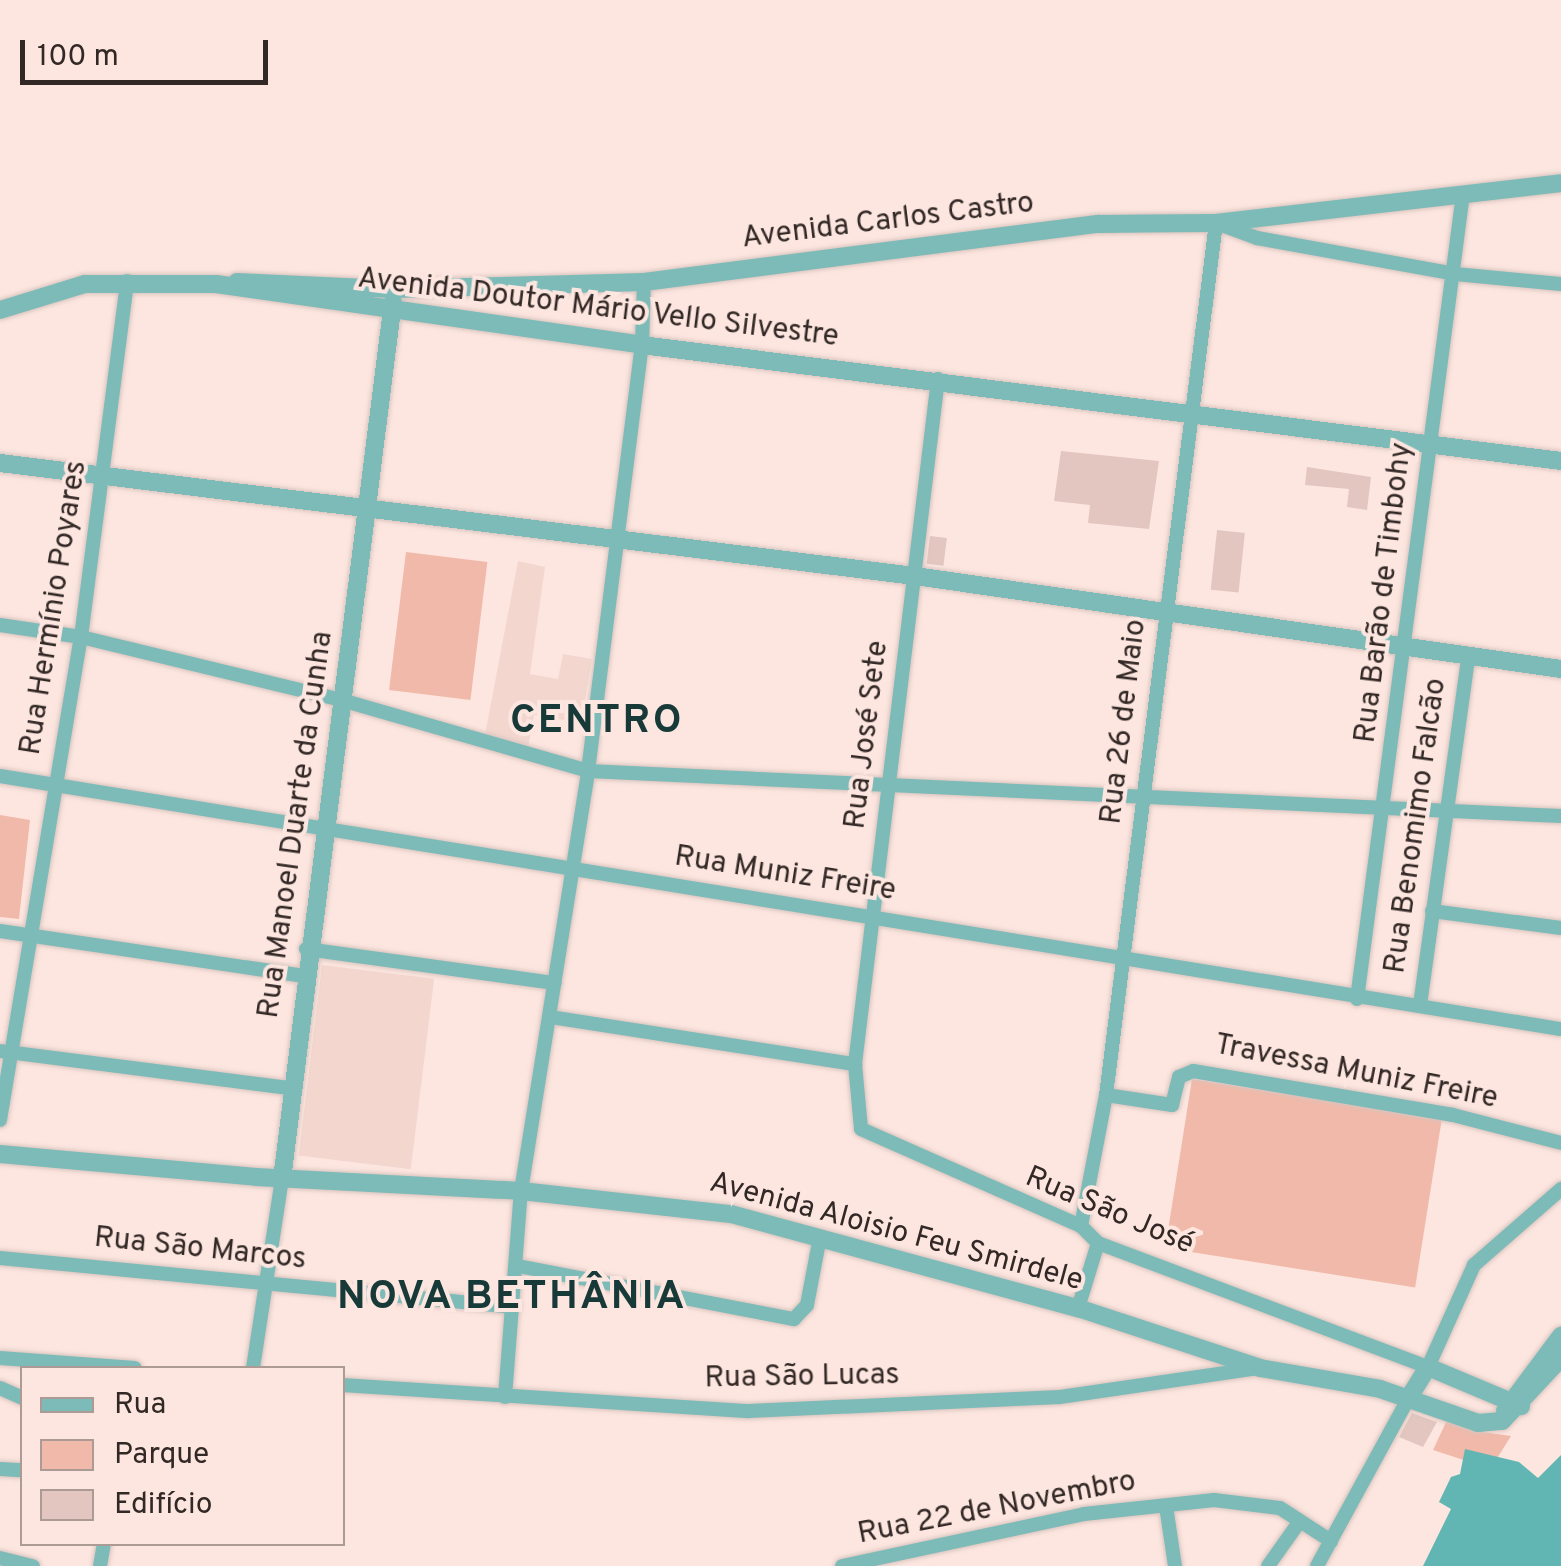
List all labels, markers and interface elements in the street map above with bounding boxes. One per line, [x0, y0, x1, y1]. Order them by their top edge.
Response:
scale bar [25, 20, 272, 82]
text: 100 m [37, 39, 119, 76]
street label: Avenida Carlos Castro [740, 186, 1036, 258]
street label: Avenida Doutor Mário Vello Silvestre [355, 262, 841, 356]
street label: Rua Barão de Timbohy [1349, 440, 1421, 746]
street label: Rua Hermínio Poyares [14, 458, 96, 758]
street label: Rua 26 de Maio [1095, 617, 1155, 827]
street label: Rua Manoel Duarte da Cunha [252, 629, 342, 1021]
street label: Rua José Sete [839, 639, 897, 831]
street label: Rua Benomimo Falcão [1378, 676, 1456, 976]
district label: CENTRO [510, 698, 684, 746]
street label: Rua Muniz Freire [672, 840, 898, 910]
street label: Travessa Muniz Freire [1211, 1028, 1501, 1118]
street label: Rua São José [1019, 1160, 1199, 1264]
street label: Avenida Aloisio Feu Smirdele [705, 1166, 1087, 1300]
street label: Rua São Marcos [92, 1221, 308, 1279]
district label: NOVA BETHÂNIA [336, 1274, 688, 1322]
street label: Rua São Lucas [704, 1358, 900, 1398]
legend [20, 1366, 345, 1546]
text: Rua [114, 1387, 166, 1424]
text: Parque [114, 1437, 209, 1474]
street label: Rua 22 de Novembro [855, 1464, 1139, 1554]
text: Edifício [114, 1487, 212, 1524]

